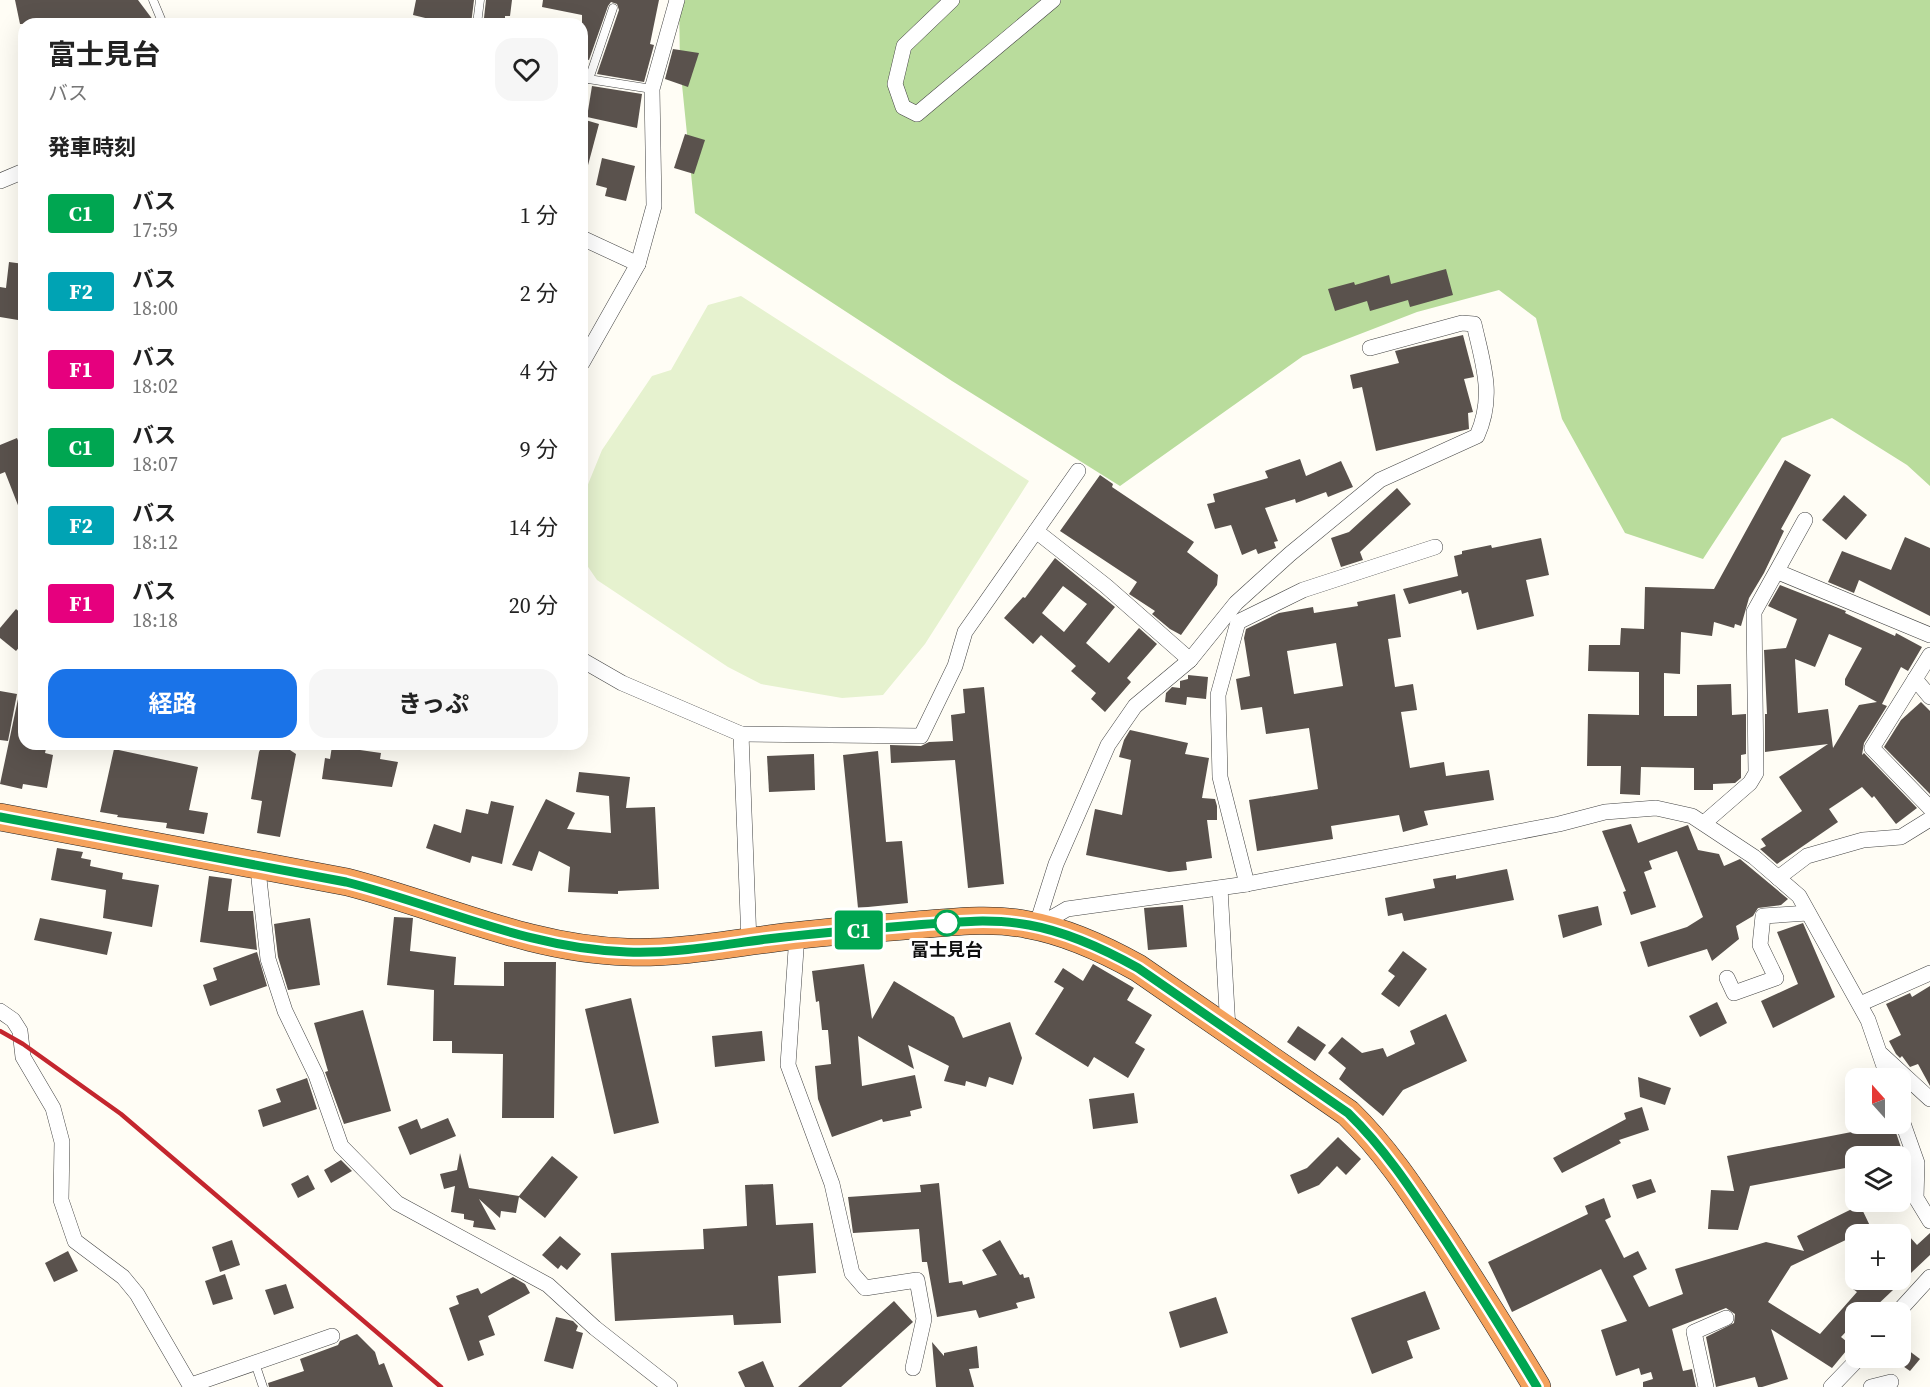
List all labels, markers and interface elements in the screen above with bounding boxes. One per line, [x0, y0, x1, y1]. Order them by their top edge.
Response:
text: 富士見台 [48, 35, 160, 73]
button: heart [495, 38, 558, 101]
text: バス [48, 79, 88, 107]
text: 発車時刻 [48, 132, 136, 162]
text: バス [132, 186, 176, 216]
text: C1 [69, 199, 93, 228]
text: 1 分 [520, 200, 558, 230]
text: 17:59 [132, 216, 178, 244]
text: バス [132, 264, 176, 294]
text: F2 [69, 277, 93, 306]
text: 2 分 [520, 278, 558, 308]
text: 18:00 [132, 294, 178, 322]
text: バス [132, 342, 176, 372]
text: F1 [69, 355, 93, 384]
text: 4 分 [520, 356, 558, 386]
text: 18:02 [132, 372, 178, 400]
text: バス [132, 420, 176, 450]
text: C1 [69, 433, 93, 462]
text: 9 分 [520, 434, 558, 464]
text: 18:07 [132, 450, 178, 478]
text: バス [132, 498, 176, 528]
text: F2 [69, 511, 93, 540]
text: 14 分 [509, 512, 558, 542]
text: 18:12 [132, 528, 178, 556]
text: バス [132, 576, 176, 606]
text: F1 [69, 589, 93, 618]
text: 20 分 [509, 590, 558, 620]
text: 18:18 [132, 606, 178, 634]
button: 経路 [48, 669, 297, 738]
button: きっぷ [309, 669, 558, 738]
line badge: C1 [832, 910, 886, 950]
marker: 富士見台 [934, 910, 960, 936]
text: C1 [847, 916, 871, 945]
place label: 富士見台 [911, 937, 983, 962]
north arrow [1845, 1068, 1911, 1134]
map controls [1845, 1068, 1911, 1368]
button: layers [1845, 1146, 1911, 1212]
button: + [1845, 1224, 1911, 1290]
button: − [1845, 1302, 1911, 1368]

